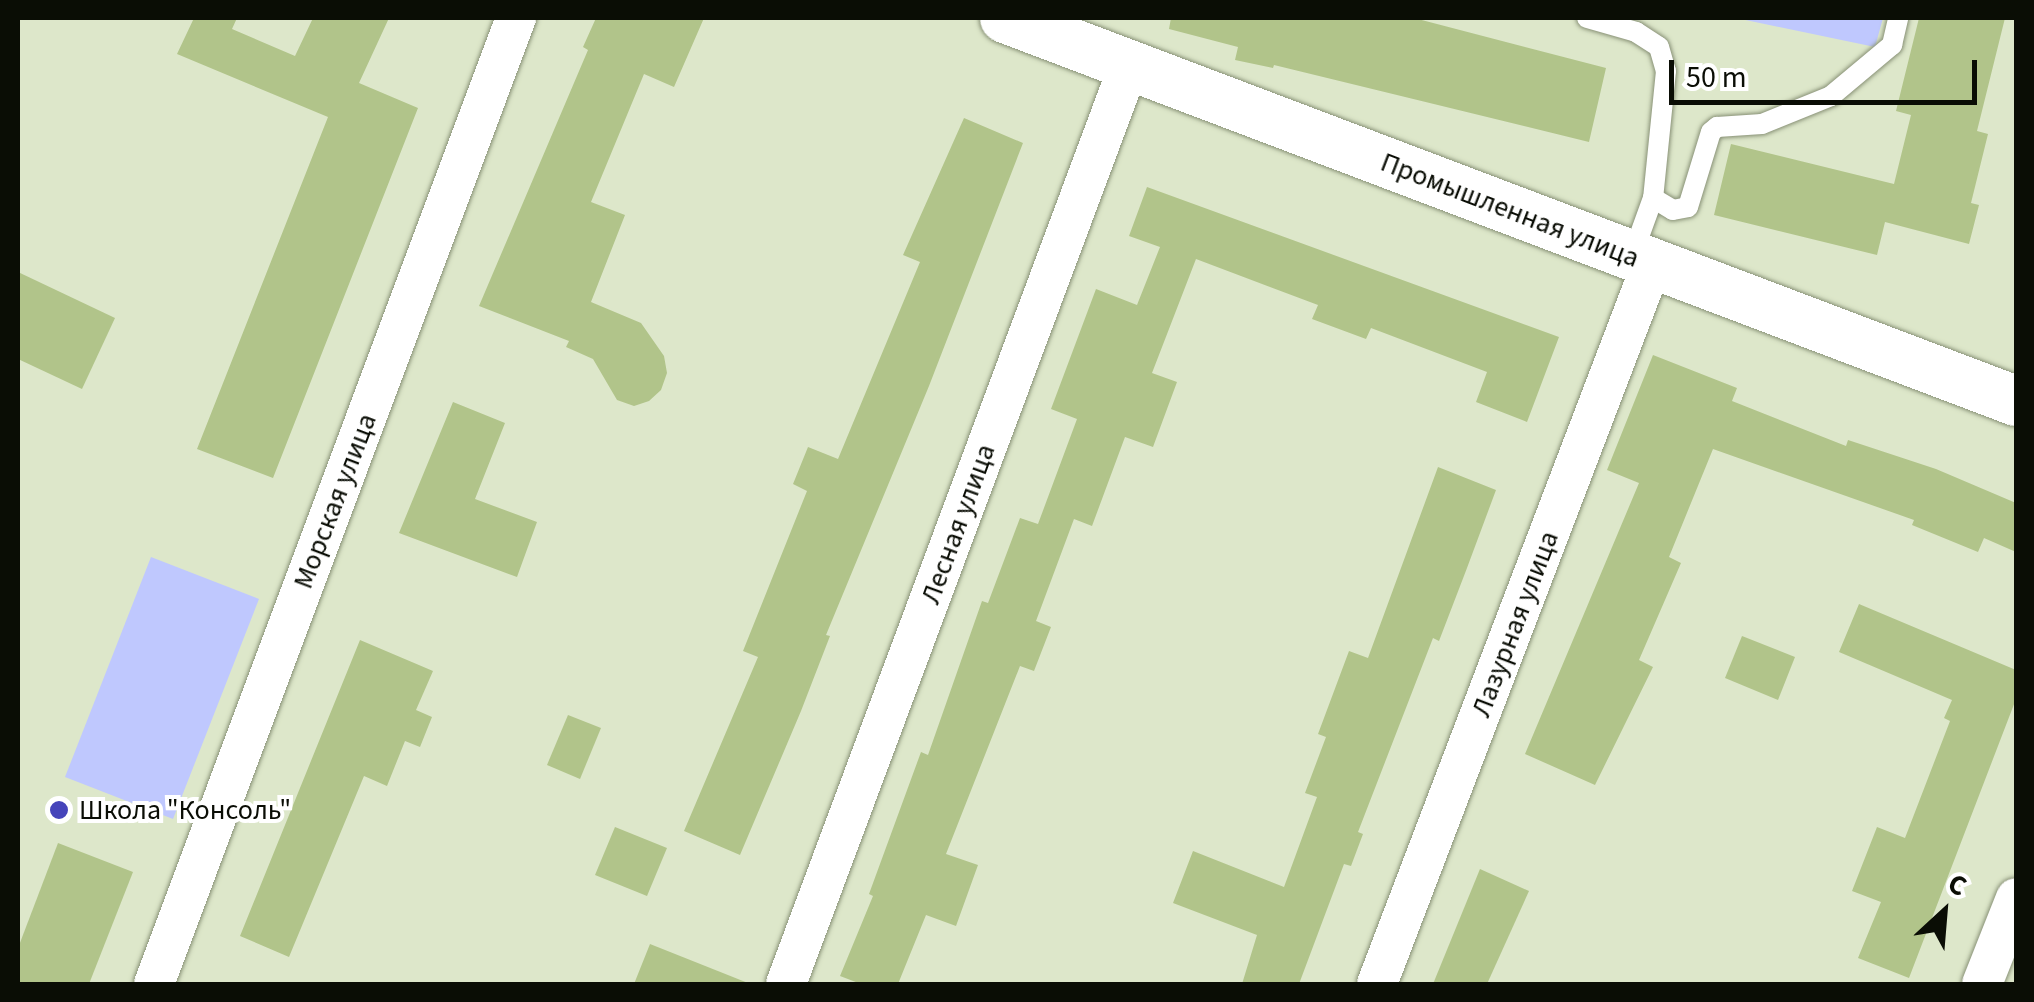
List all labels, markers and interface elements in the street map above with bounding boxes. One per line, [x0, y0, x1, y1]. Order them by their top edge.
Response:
scale bar [1674, 40, 1982, 102]
text: 50 m [1686, 56, 1747, 99]
street label: Промышленная улица [1376, 145, 1644, 275]
street label: Морская улица [286, 409, 384, 593]
street label: Лесная улица [914, 440, 1002, 608]
street label: Лазурная улица [1464, 526, 1566, 722]
place label: Школа "Консоль" [79, 793, 291, 827]
marker: Школа "Консоль" [48, 799, 70, 821]
north arrow [1894, 862, 1994, 962]
text: С [1941, 863, 1973, 907]

